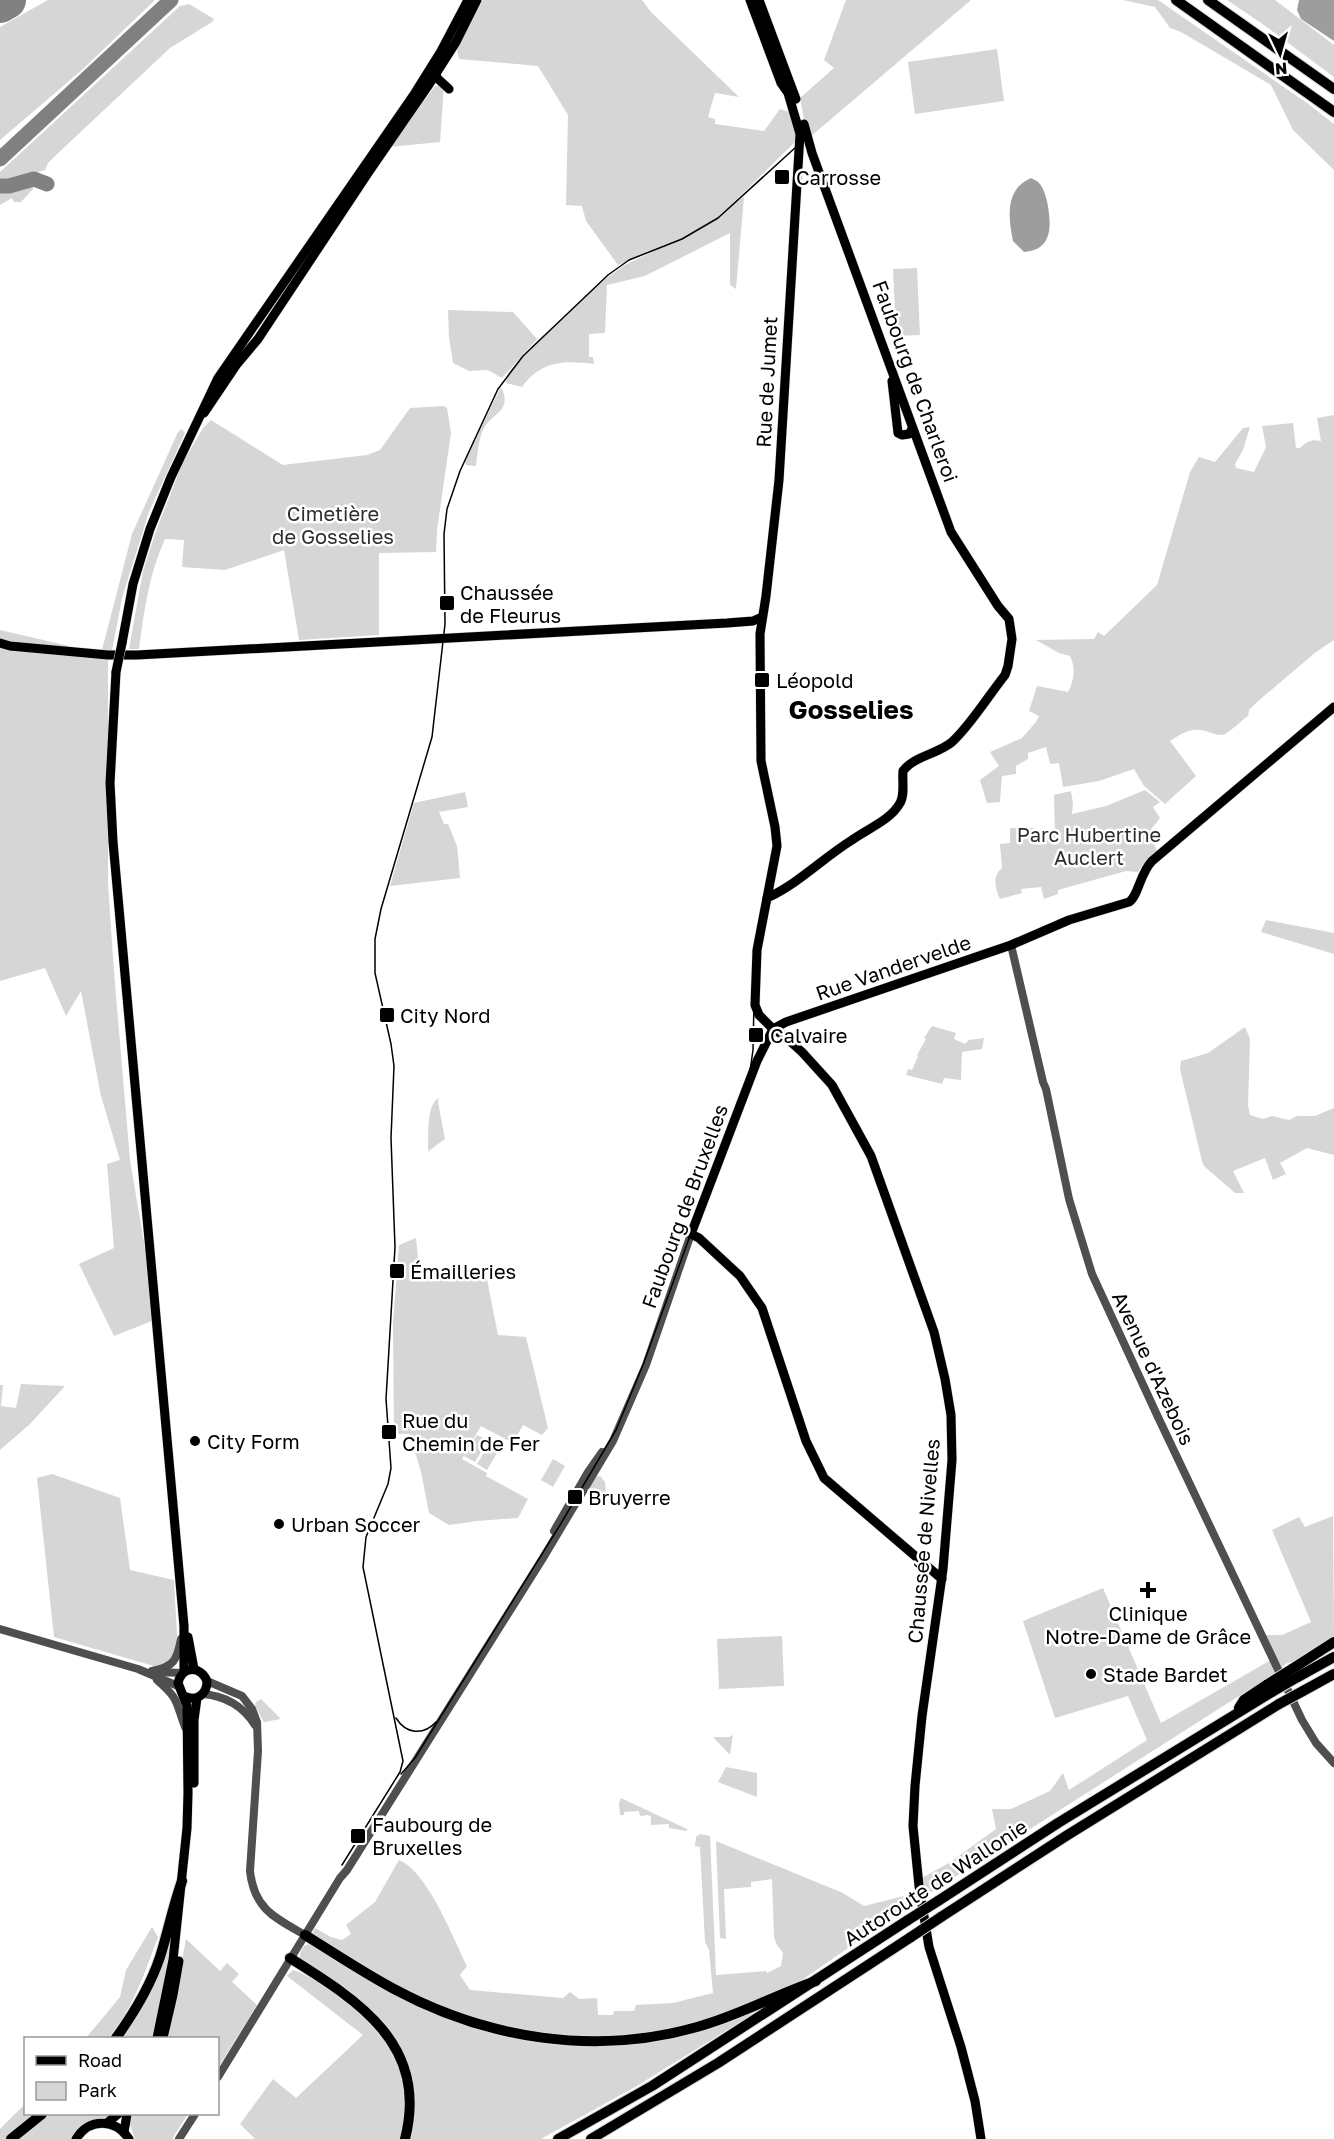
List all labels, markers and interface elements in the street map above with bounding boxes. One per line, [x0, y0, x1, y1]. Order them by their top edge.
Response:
north arrow [1250, 24, 1310, 84]
text: N [1274, 58, 1288, 79]
place label: Carrosse [796, 165, 881, 189]
marker: Carrosse [773, 168, 791, 186]
street label: Faubourg de Charleroi [868, 277, 964, 485]
street label: Rue de Jumet [751, 316, 781, 448]
park label: Cimetière de Gosselies [272, 501, 394, 548]
place label: Chaussée de Fleurus [460, 580, 561, 627]
marker: Chaussée de Fleurus [438, 594, 456, 612]
place label: Léopold [776, 668, 854, 692]
marker: Léopold [753, 671, 771, 689]
district label: Gosselies [789, 694, 913, 725]
park label: Parc Hubertine Auclert [1017, 822, 1161, 869]
street label: Rue Vandervelde [812, 929, 974, 1005]
place label: City Nord [400, 1003, 491, 1027]
marker: City Nord [378, 1006, 396, 1024]
place label: Calvaire [770, 1023, 847, 1047]
marker: Calvaire [747, 1026, 765, 1044]
street label: Faubourg de Bruxelles [636, 1101, 732, 1311]
place label: Émailleries [410, 1259, 516, 1283]
marker: Émailleries [388, 1262, 406, 1280]
street label: Avenue d'Azebois [1108, 1288, 1200, 1448]
place label: Rue du Chemin de Fer [402, 1408, 540, 1455]
marker: Rue du Chemin de Fer [380, 1423, 398, 1441]
place label: City Form [207, 1429, 300, 1453]
marker: City Form [188, 1434, 202, 1448]
street label: Chaussée de Nivelles [902, 1438, 944, 1644]
place label: Bruyerre [588, 1485, 671, 1509]
marker: Bruyerre [566, 1488, 584, 1506]
place label: Urban Soccer [291, 1512, 420, 1536]
marker: Urban Soccer [272, 1517, 286, 1531]
marker: Clinique Notre-Dame de Grâce [1139, 1581, 1157, 1599]
place label: Clinique Notre-Dame de Grâce [1045, 1601, 1251, 1648]
place label: Stade Bardet [1103, 1662, 1228, 1686]
marker: Stade Bardet [1084, 1667, 1098, 1681]
place label: Faubourg de Bruxelles [372, 1812, 492, 1859]
street label: Autoroute de Wallonie [839, 1814, 1031, 1950]
marker: Faubourg de Bruxelles [349, 1827, 367, 1845]
legend [24, 2037, 219, 2115]
text: Road [78, 2049, 122, 2071]
text: Park [78, 2079, 117, 2101]

